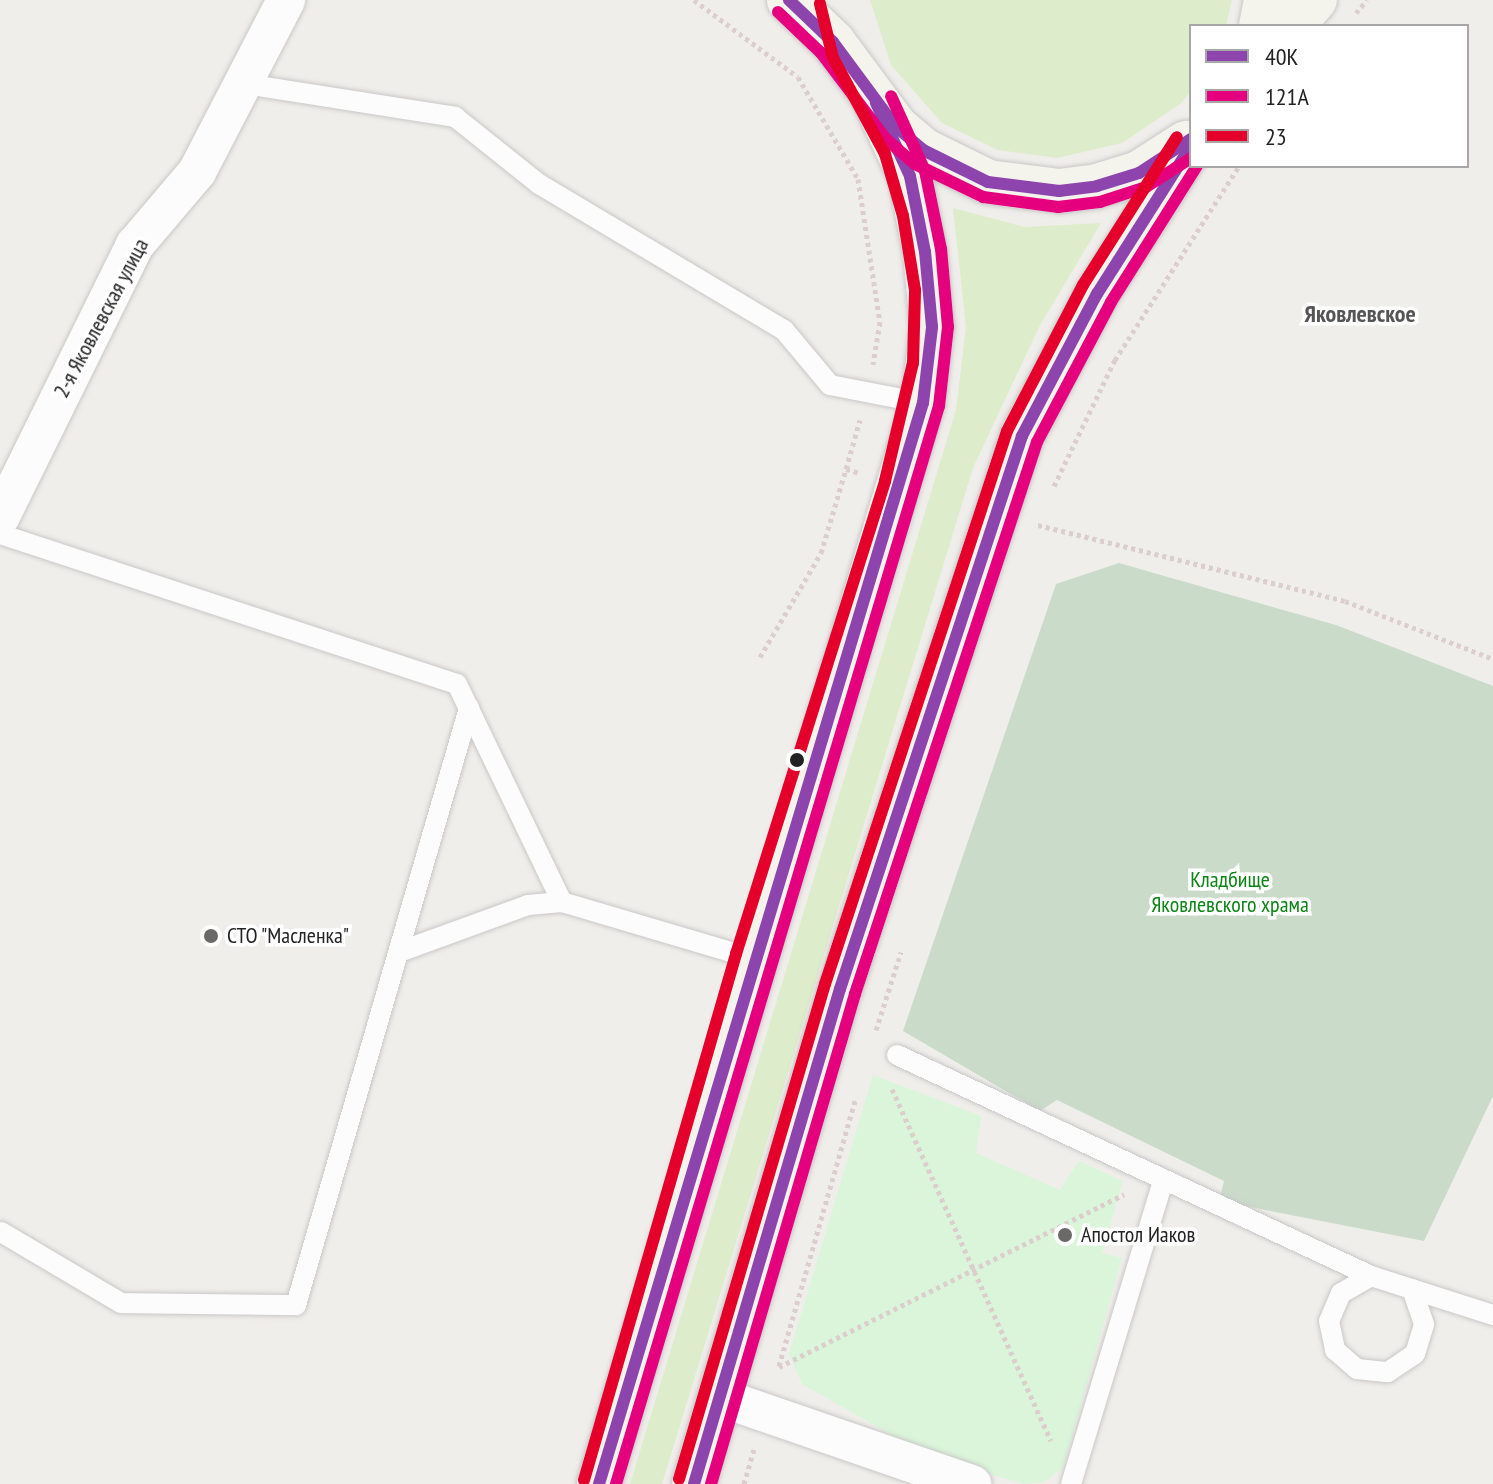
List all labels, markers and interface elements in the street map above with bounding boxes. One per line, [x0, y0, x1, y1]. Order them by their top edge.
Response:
legend [1189, 24, 1469, 168]
text: 40К [1265, 41, 1298, 72]
text: 121А [1265, 81, 1309, 112]
text: 23 [1265, 121, 1287, 152]
street label: 2-я Яковлевская улица [48, 234, 154, 402]
district label: Яковлевское [1304, 300, 1416, 328]
unlabelled marker [789, 752, 805, 768]
park label: Кладбище Яковлевского храма [1151, 866, 1309, 918]
place label: СТО "Масленка" [227, 923, 350, 949]
marker: СТО "Масленка" [202, 927, 220, 945]
place label: Апостол Иаков [1081, 1222, 1195, 1248]
marker: Апостол Иаков [1056, 1226, 1074, 1244]

